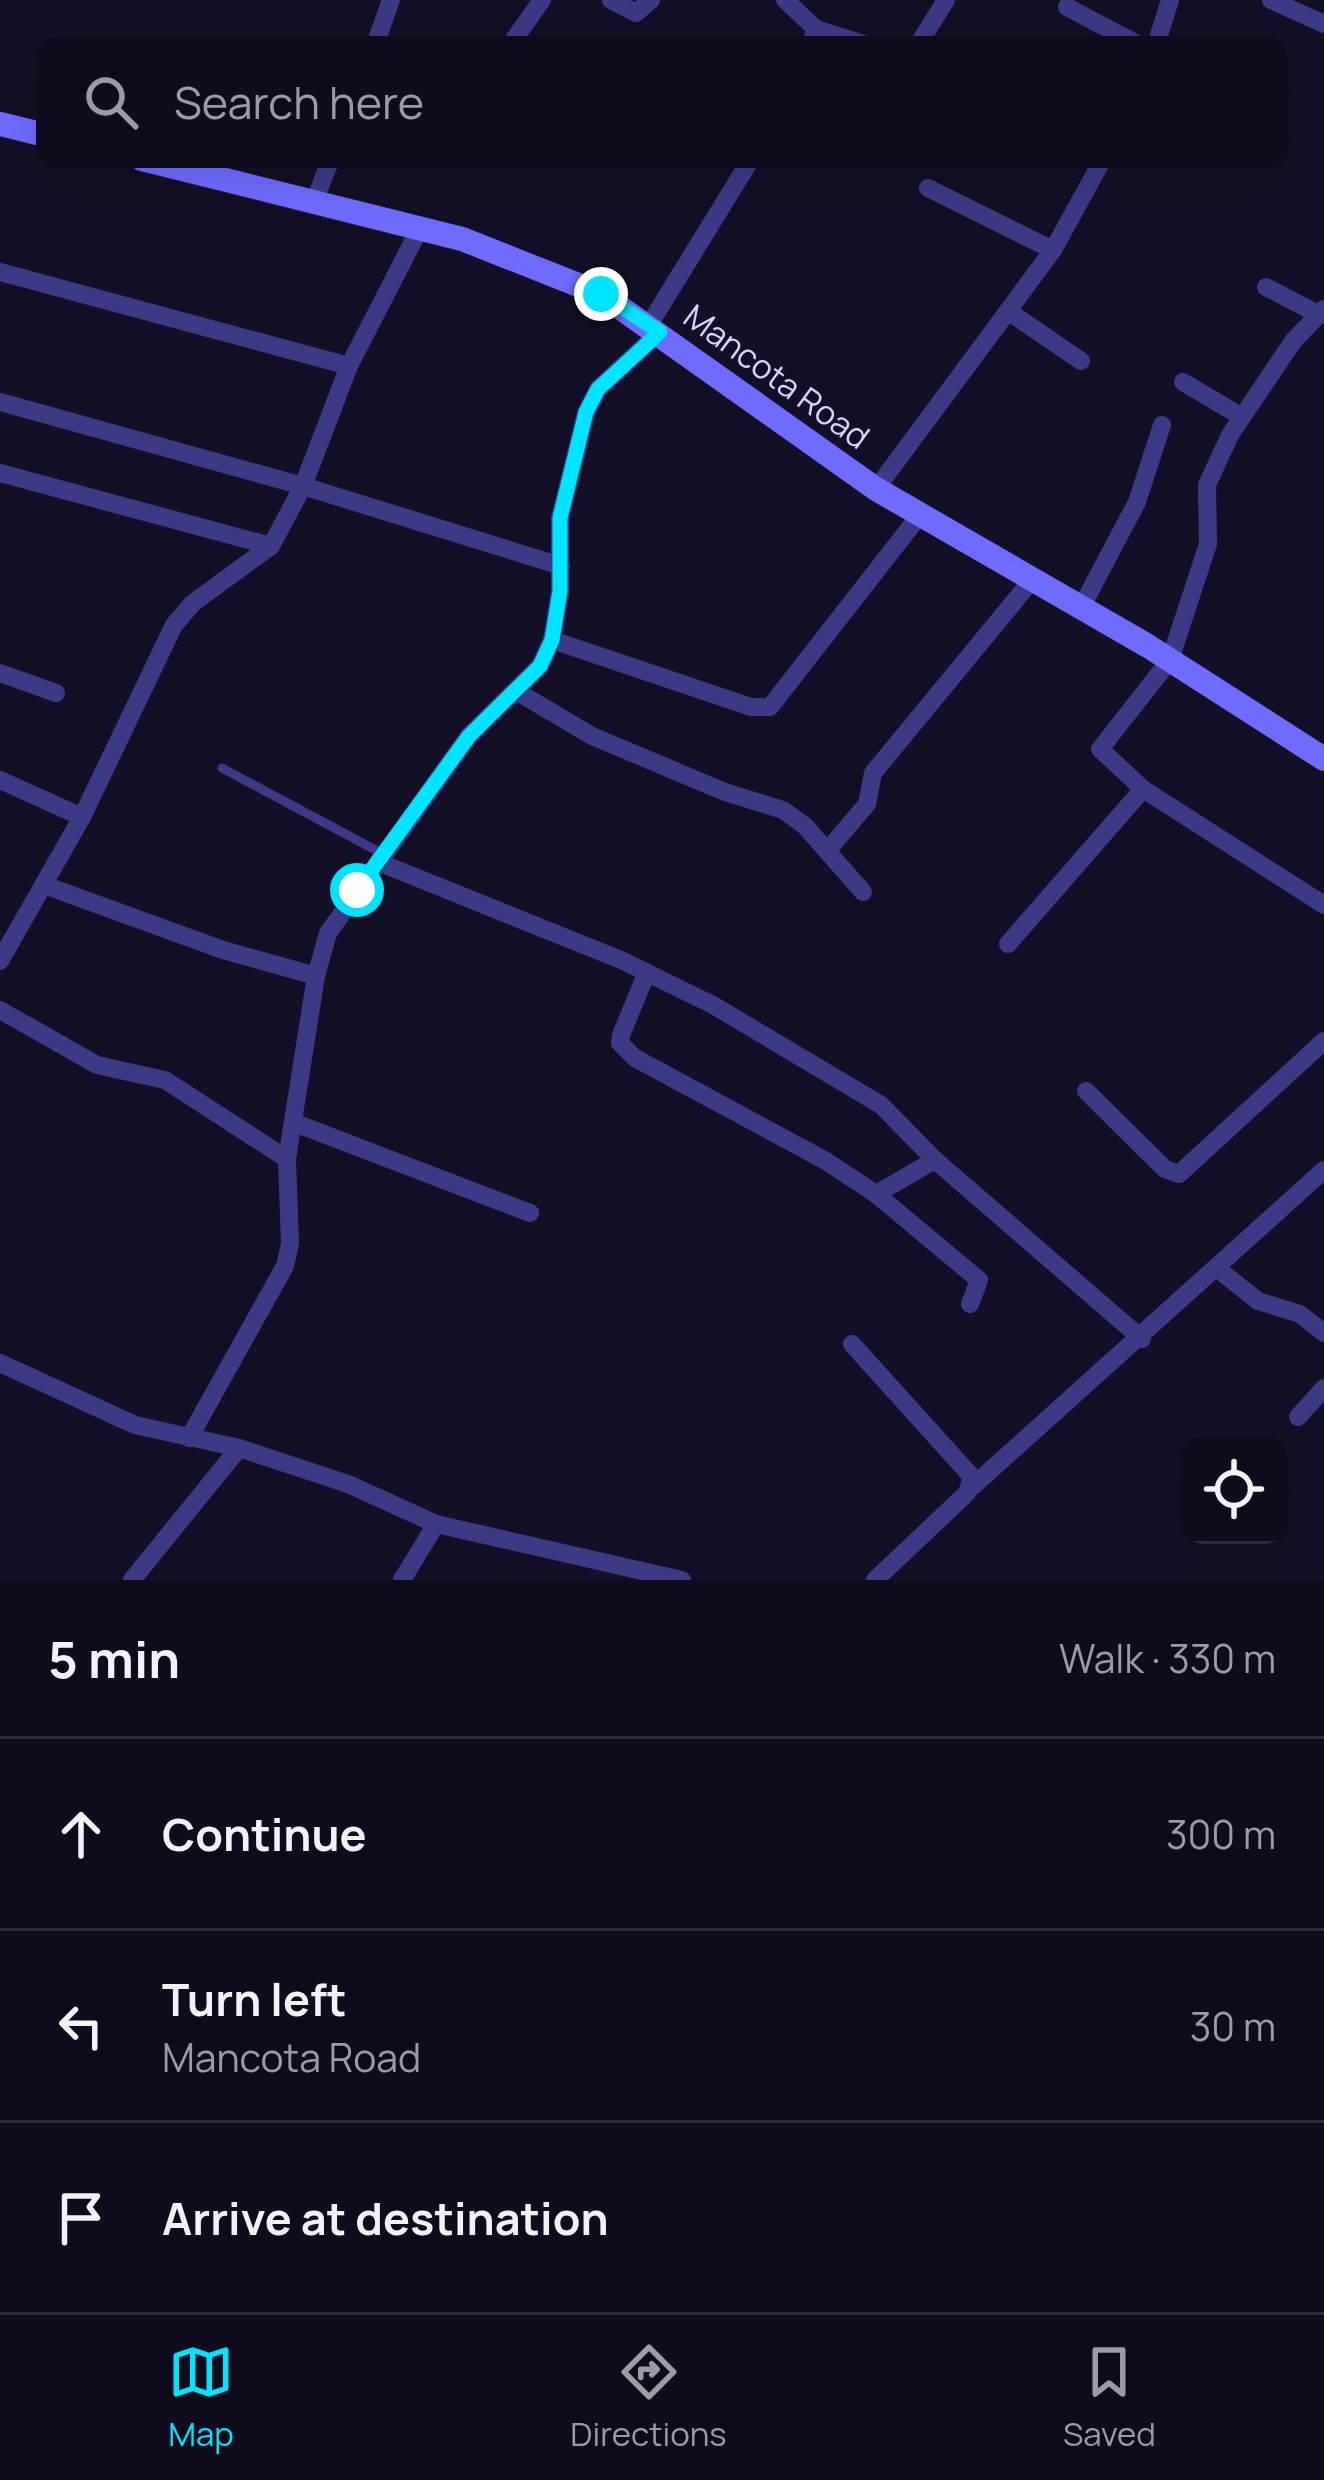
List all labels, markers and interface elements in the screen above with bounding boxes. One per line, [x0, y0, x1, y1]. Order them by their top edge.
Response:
search box [36, 36, 1288, 168]
icon: search [78, 69, 144, 135]
text: Search here [174, 71, 424, 133]
route end [574, 267, 628, 321]
street label: Mancota Road [675, 293, 879, 459]
route start [330, 863, 384, 917]
map controls [1180, 1436, 1288, 1544]
button: locate [1180, 1436, 1288, 1544]
text: 5 min [48, 1624, 180, 1693]
text: Walk · 330 m [1059, 1631, 1276, 1685]
icon: ahead [48, 1801, 114, 1867]
text: Continue [162, 1803, 367, 1865]
text: 300 m [1166, 1807, 1276, 1861]
text: Turn left [162, 1968, 347, 2030]
icon: left [48, 1993, 114, 2059]
text: 30 m [1190, 1999, 1276, 2053]
text: Mancota Road [162, 2030, 421, 2084]
icon: arrive [48, 2185, 114, 2251]
text: Arrive at destination [162, 2187, 609, 2249]
tab: Map [168, 2339, 234, 2456]
tab: Directions [570, 2339, 727, 2456]
tab: Saved [1063, 2339, 1156, 2456]

